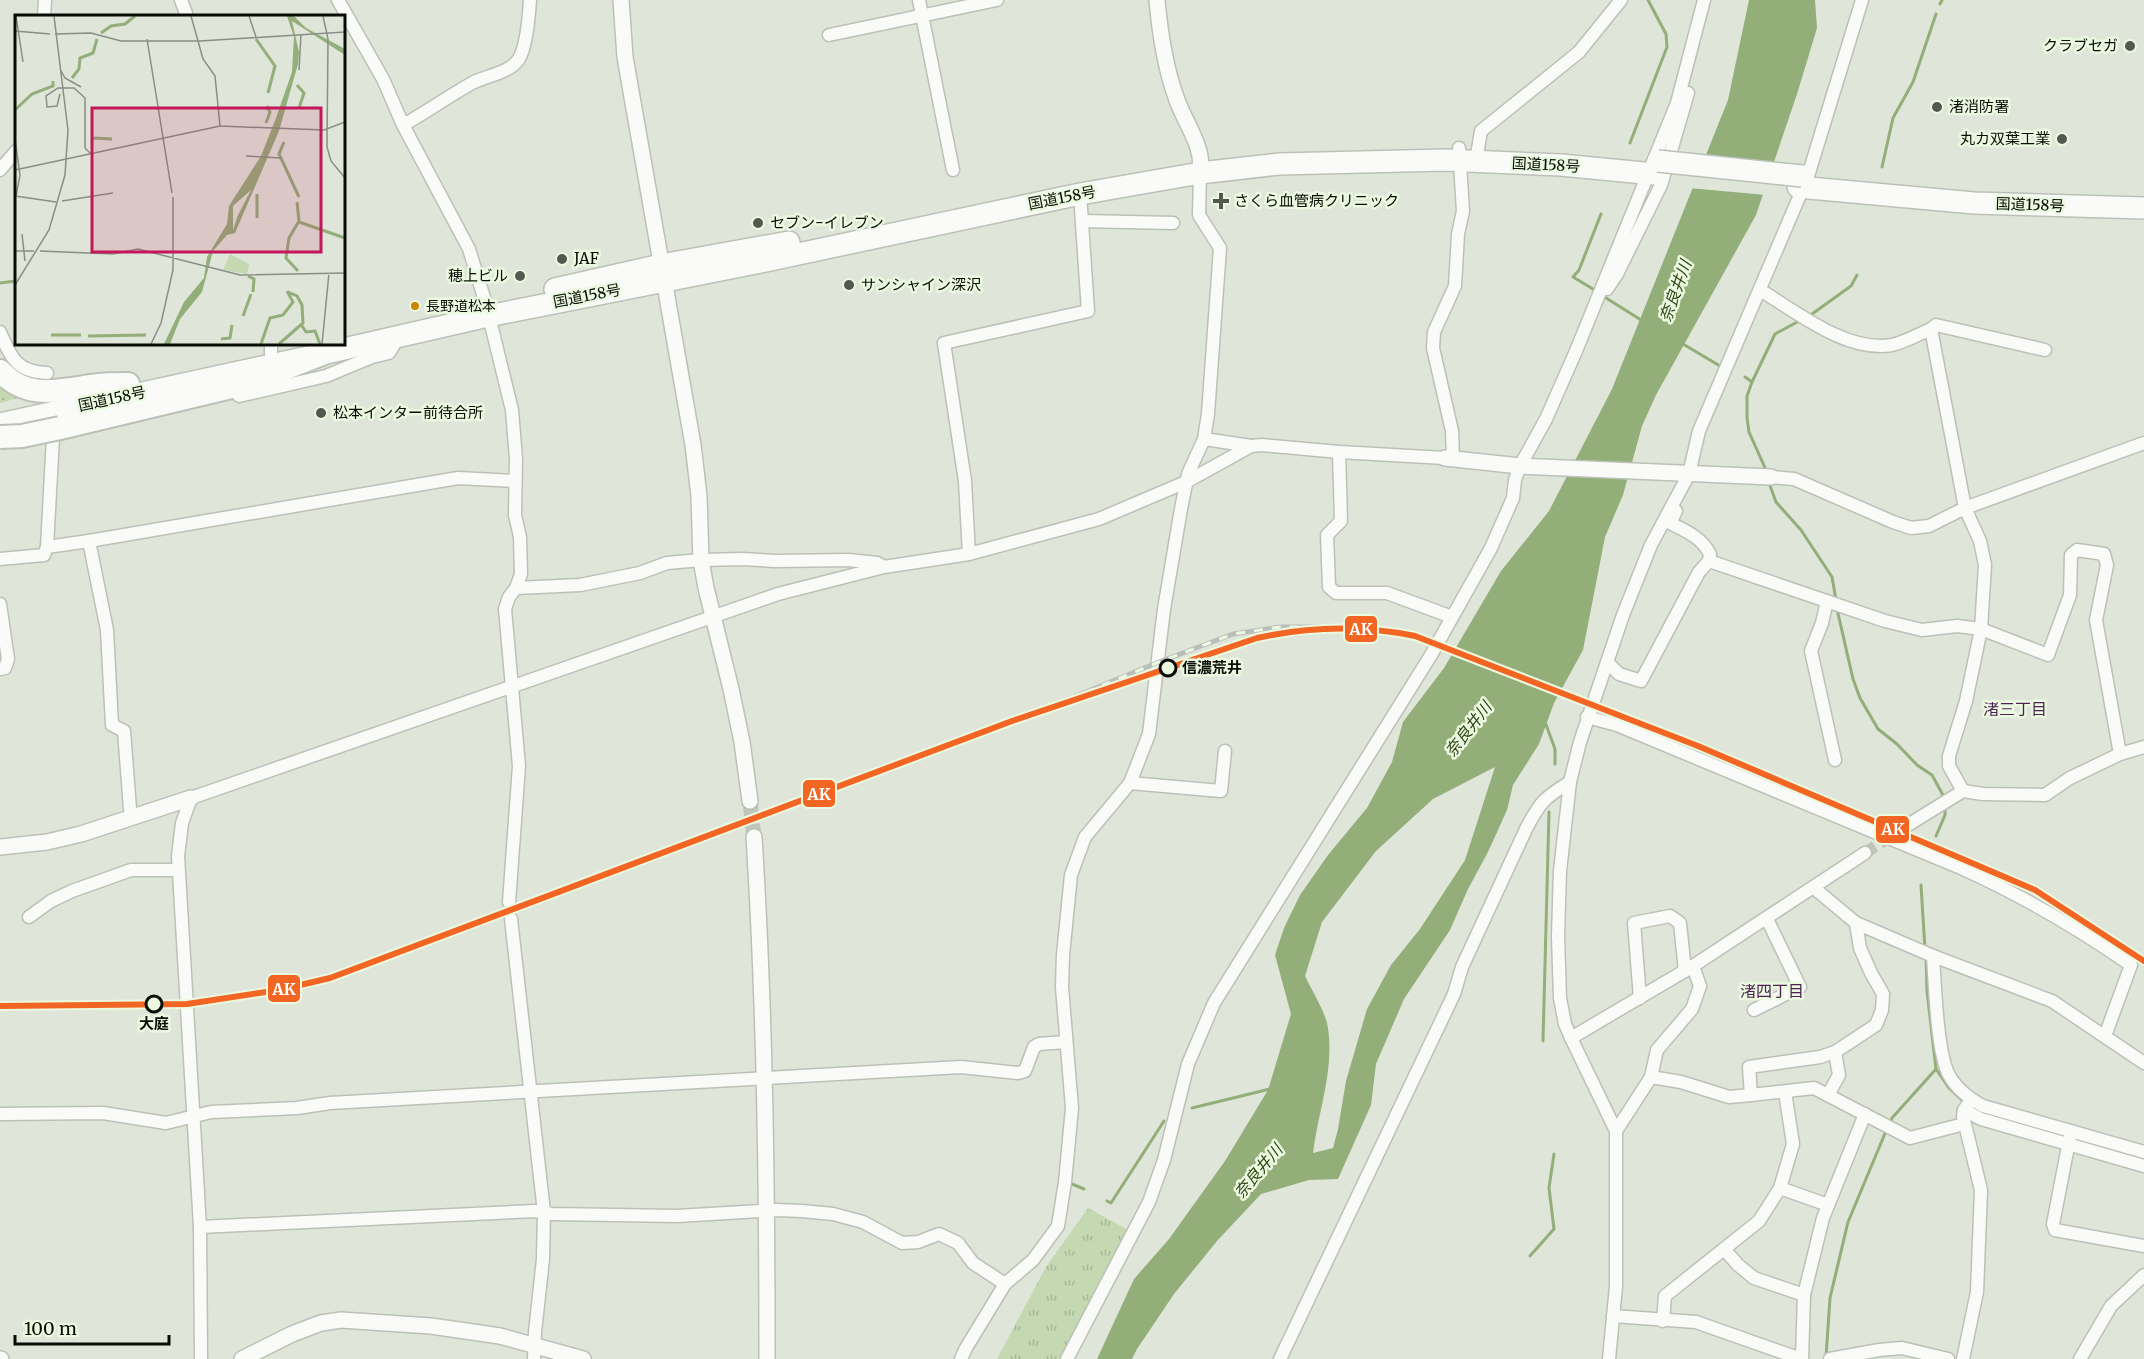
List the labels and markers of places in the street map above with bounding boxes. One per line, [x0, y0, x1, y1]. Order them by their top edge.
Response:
place label: クラブセガ [2043, 36, 2118, 55]
marker: クラブセガ [2123, 39, 2137, 53]
place label: 渚消防署 [1949, 97, 2009, 116]
marker: 渚消防署 [1930, 100, 1944, 114]
place label: 丸カ双葉工業 [1960, 129, 2050, 148]
marker: 丸カ双葉工業 [2055, 132, 2069, 146]
place label: さくら血管病クリニック [1234, 191, 1399, 210]
marker: さくら血管病クリニック [1212, 192, 1230, 210]
place label: セブン-イレブン [770, 213, 884, 232]
marker: セブン-イレブン [751, 216, 765, 230]
place label: JAF [573, 249, 599, 268]
marker: JAF [555, 252, 569, 266]
place label: 穂上ビル [448, 266, 508, 285]
marker: 穂上ビル [513, 269, 527, 283]
place label: サンシャイン深沢 [861, 275, 981, 294]
marker: サンシャイン深沢 [842, 278, 856, 292]
place label: 長野道松本 [426, 297, 496, 315]
marker: 長野道松本 [409, 300, 421, 312]
place label: 松本インター前待合所 [333, 403, 483, 422]
marker: 松本インター前待合所 [314, 406, 328, 420]
place label: 信濃荒井 [1182, 658, 1242, 677]
marker: 信濃荒井 [1159, 659, 1177, 677]
marker: 大庭 [145, 995, 163, 1013]
place label: 大庭 [139, 1014, 169, 1033]

